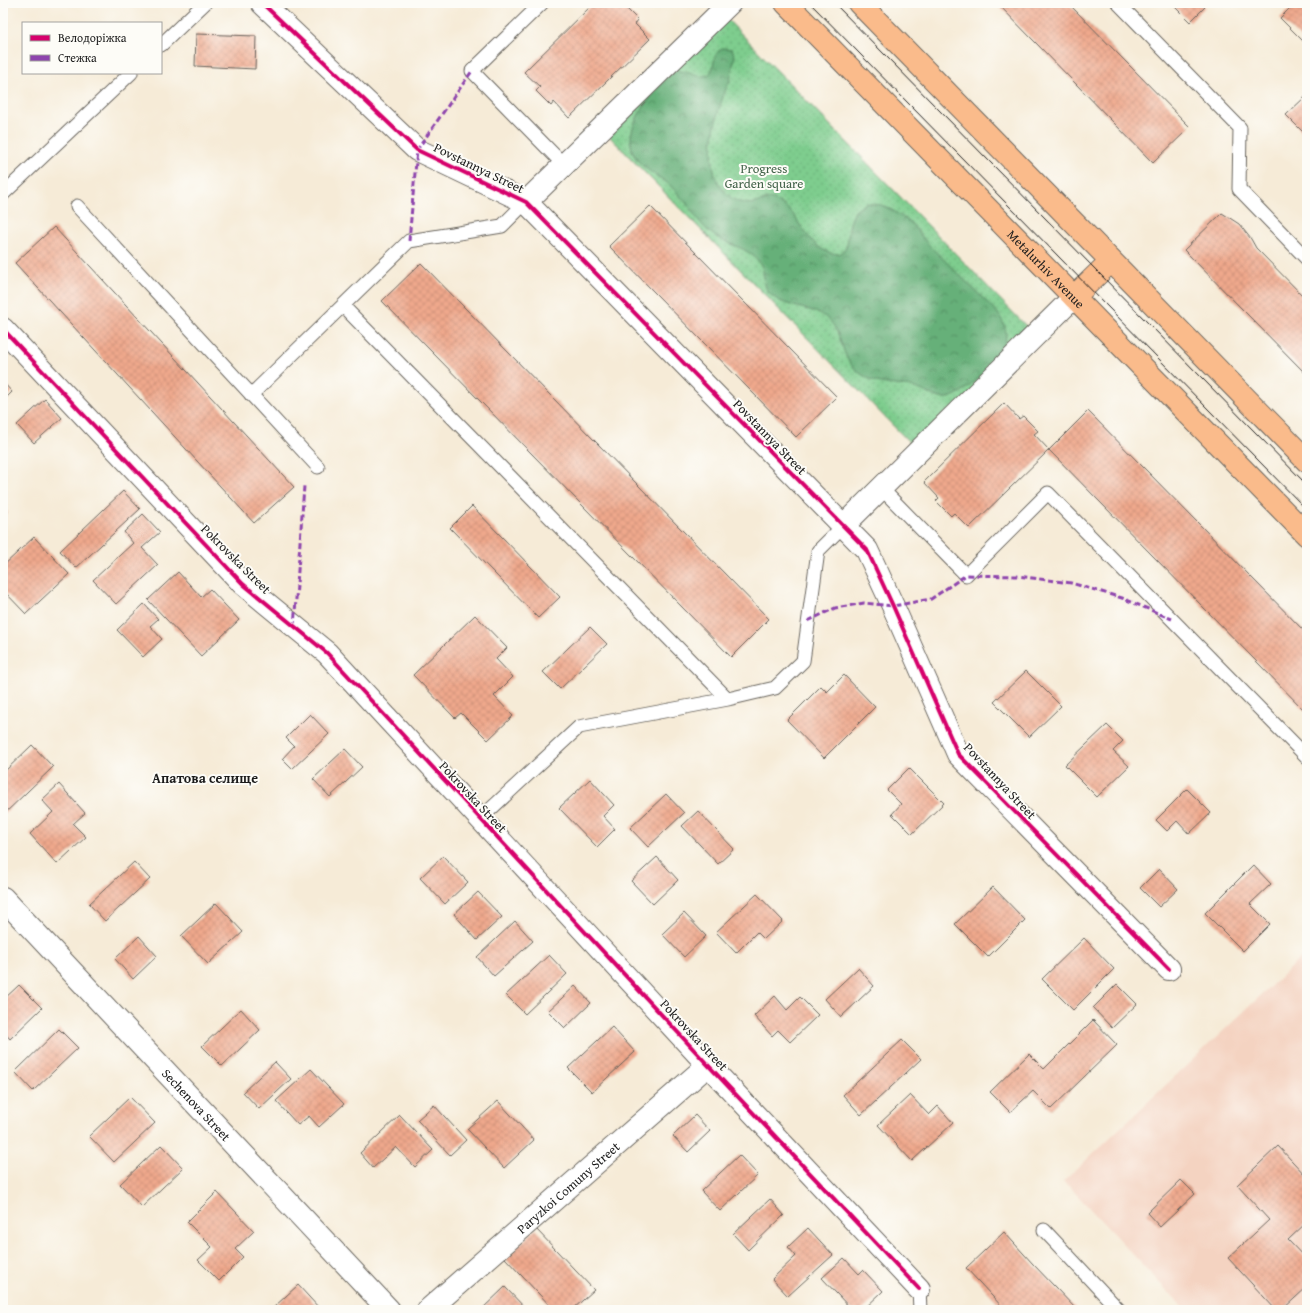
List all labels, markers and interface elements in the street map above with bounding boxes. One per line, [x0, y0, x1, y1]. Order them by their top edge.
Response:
legend [22, 22, 162, 74]
text: Велодоріжка [58, 29, 127, 46]
text: Стежка [58, 49, 97, 66]
street label: Povstannya Street [431, 138, 528, 198]
park label: Progress Garden square [725, 159, 803, 193]
street label: Metalurhiv Avenue [1003, 225, 1089, 313]
street label: Povstannya Street [729, 395, 811, 479]
street label: Pokrovska Street [197, 520, 275, 598]
street label: Povstannya Street [959, 738, 1041, 824]
street label: Pokrovska Street [435, 757, 512, 837]
district label: Апатова селище [152, 768, 258, 788]
street label: Pokrovska Street [656, 995, 733, 1075]
street label: Sechenova Street [158, 1064, 236, 1145]
street label: Paryzkoi Comuny Street [512, 1137, 624, 1238]

